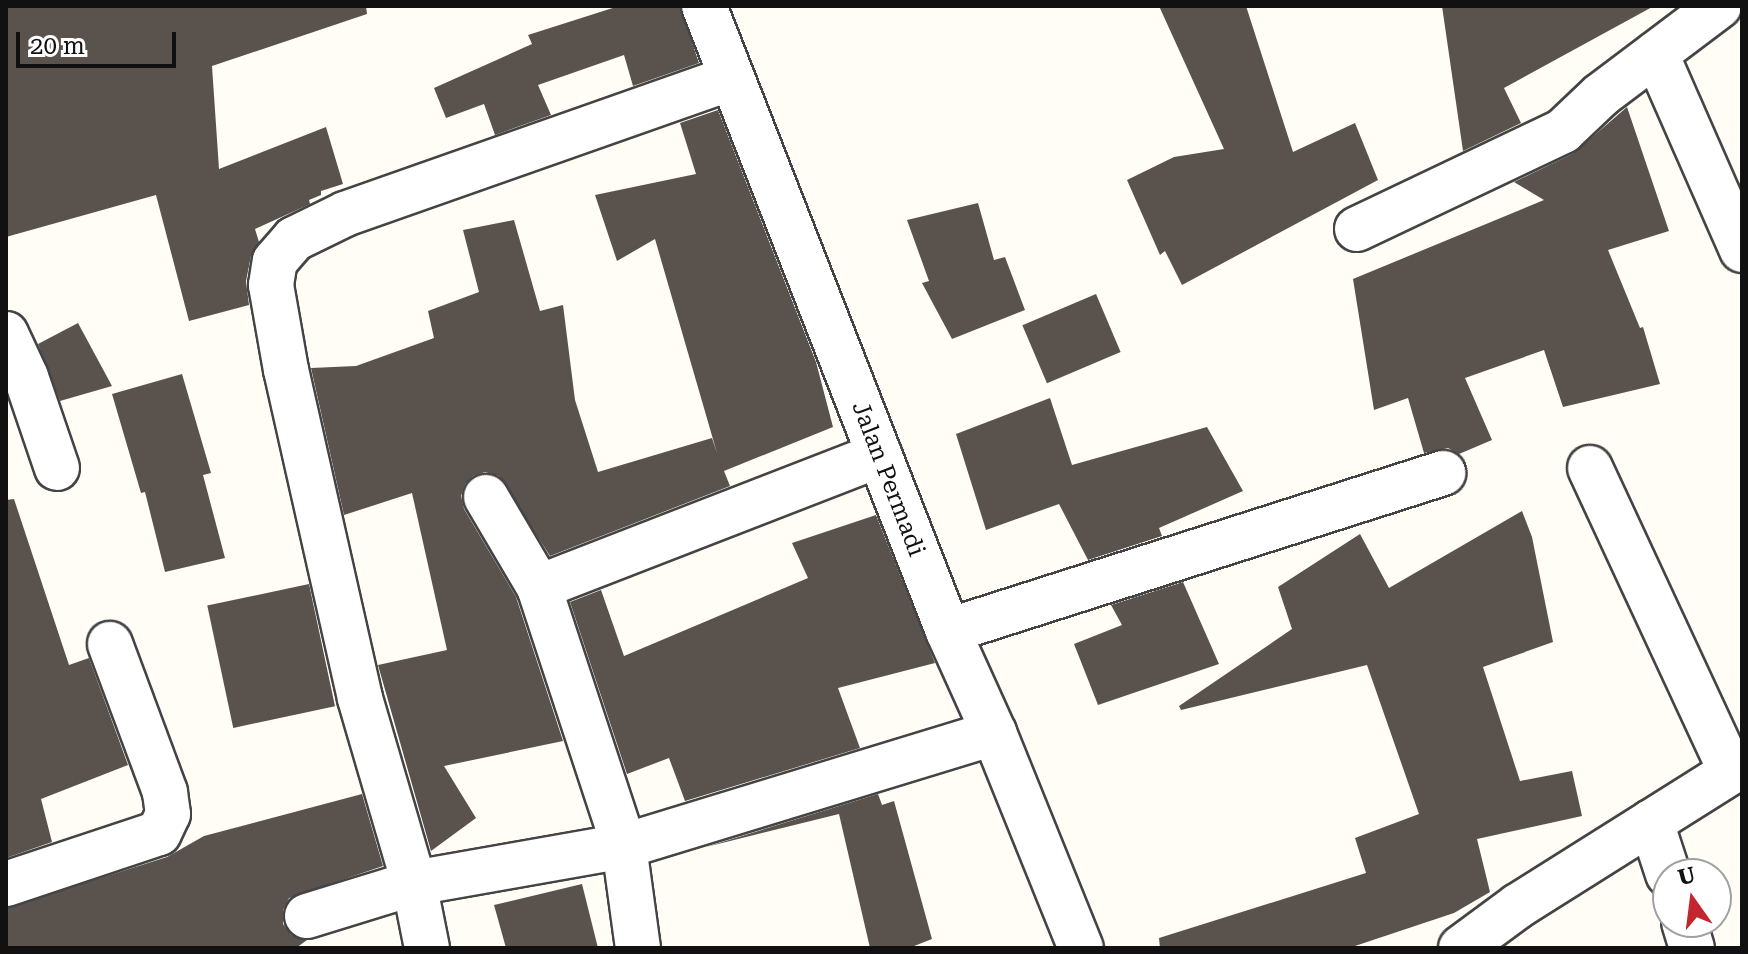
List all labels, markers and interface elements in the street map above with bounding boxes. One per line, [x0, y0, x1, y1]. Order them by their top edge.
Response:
scale bar [20, 16, 180, 66]
text: 20 m [30, 32, 85, 60]
street label: Jalan Permadi [845, 397, 931, 561]
north arrow [1652, 858, 1732, 938]
text: U [1675, 862, 1698, 890]

